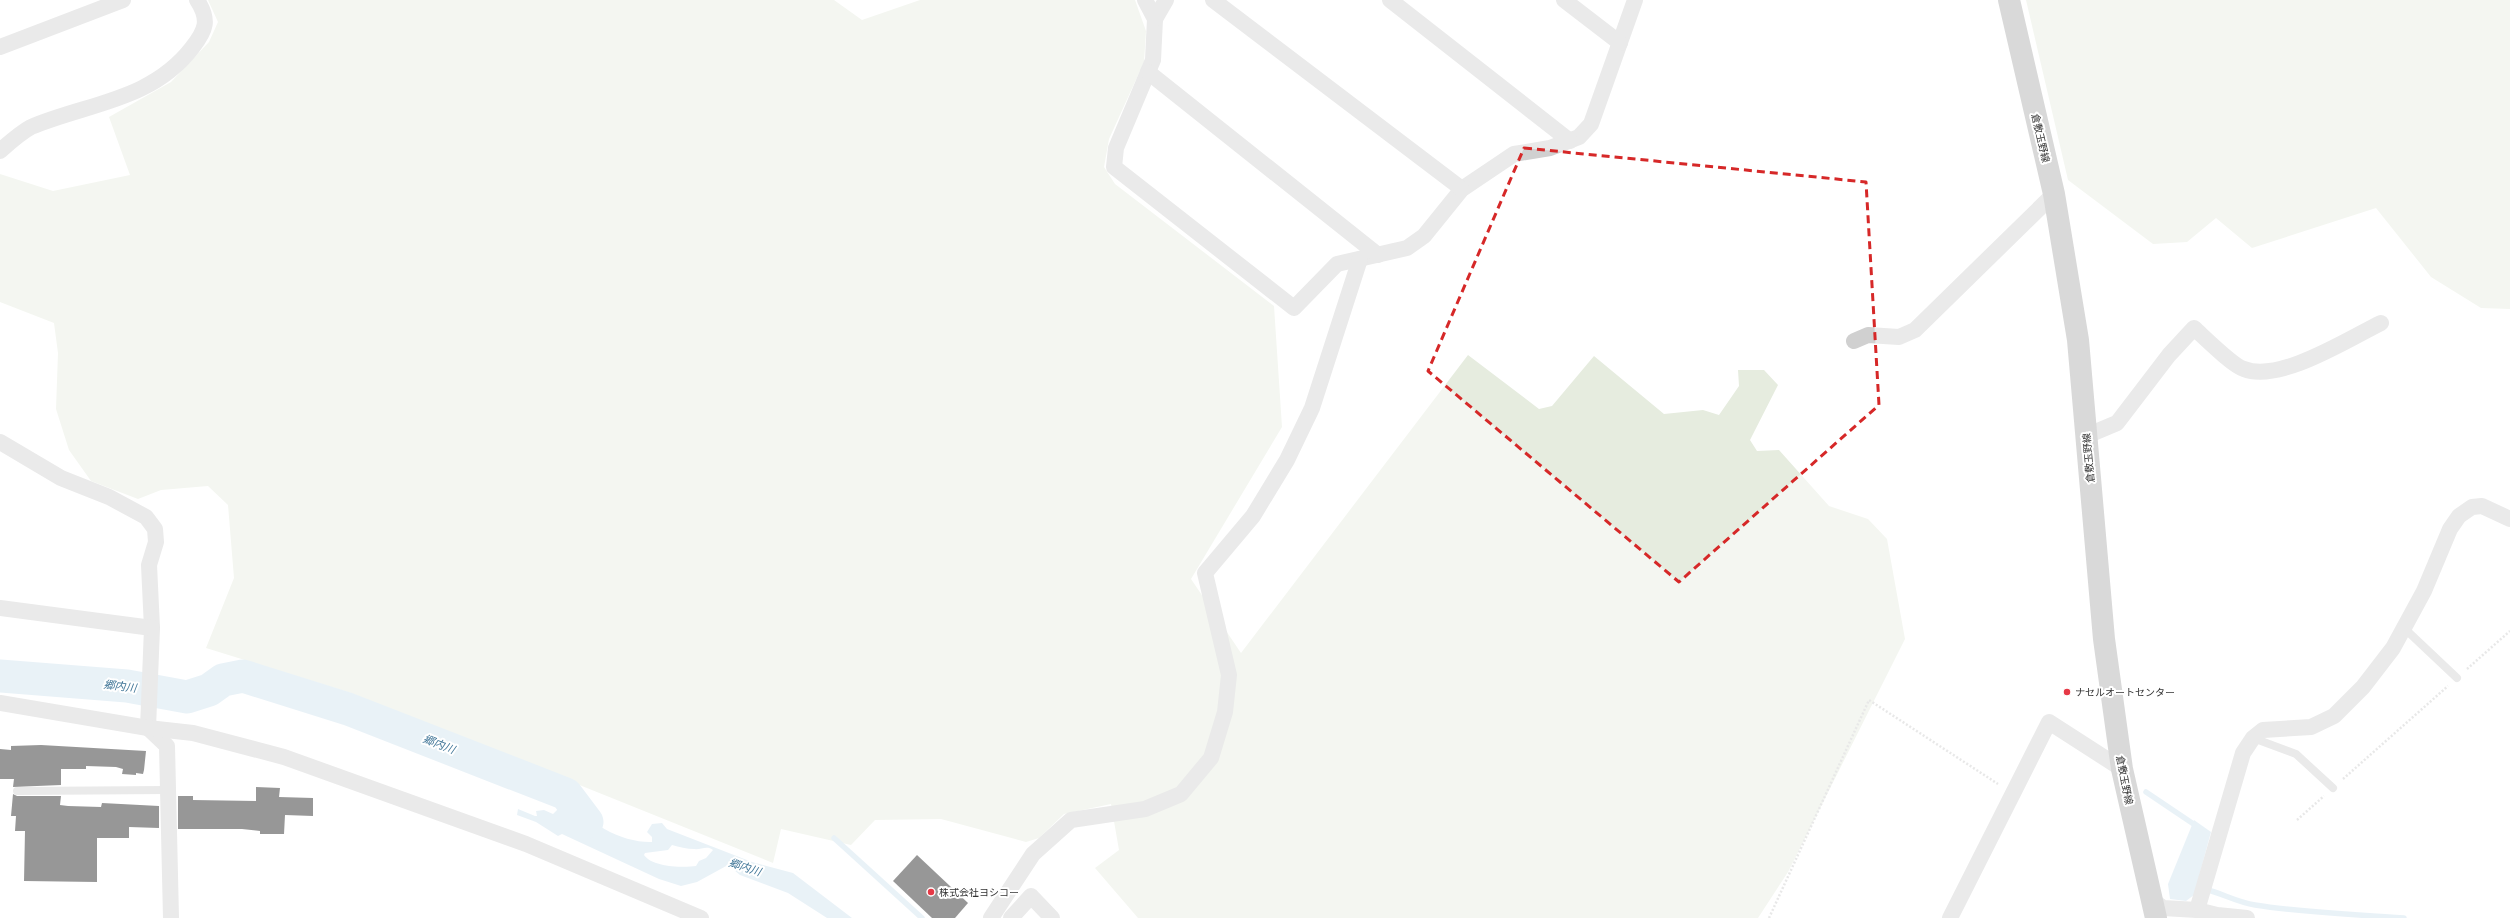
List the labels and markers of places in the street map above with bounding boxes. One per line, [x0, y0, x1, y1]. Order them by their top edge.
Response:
place label: ナセルオートセンター [2075, 686, 2175, 699]
marker: ナセルオートセンター [2062, 687, 2072, 697]
place label: 株式会社ヨシコー [939, 886, 1019, 899]
marker: 株式会社ヨシコー [926, 887, 936, 897]

